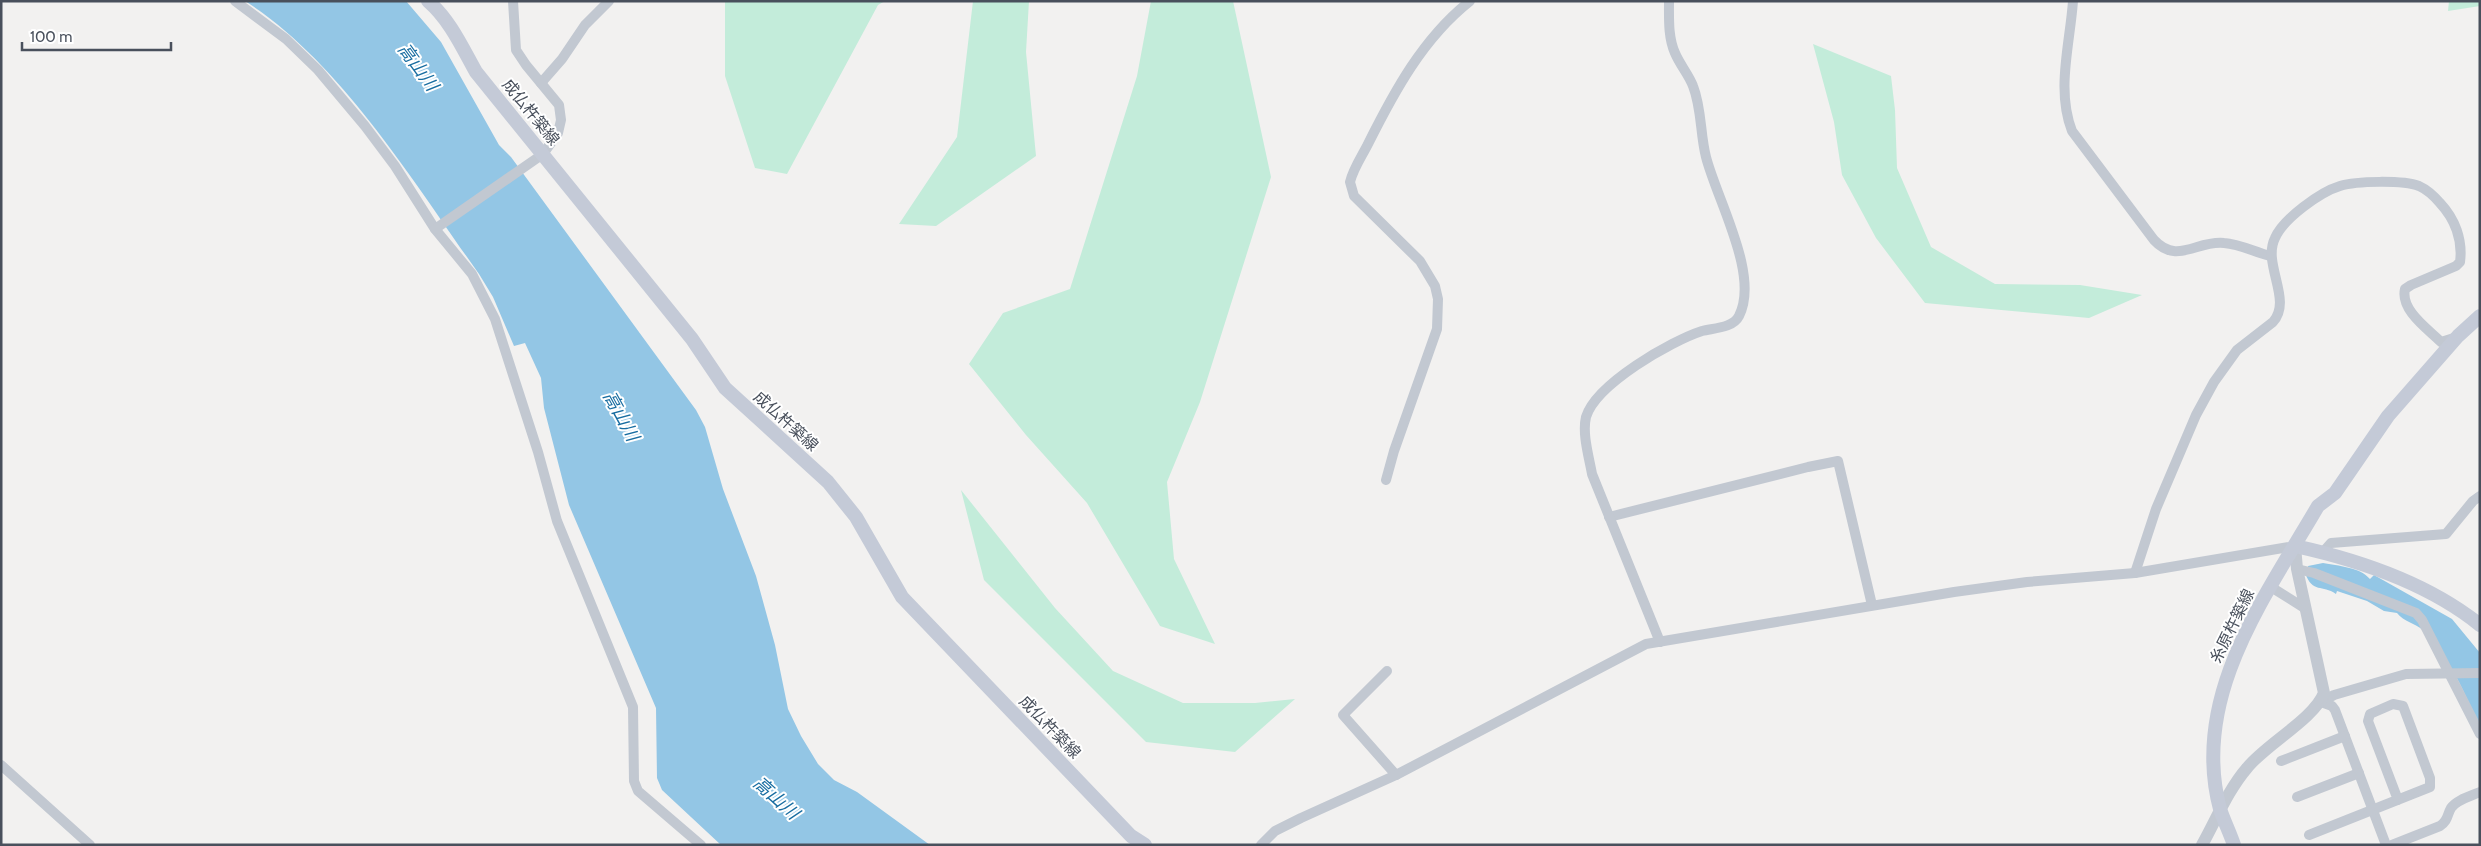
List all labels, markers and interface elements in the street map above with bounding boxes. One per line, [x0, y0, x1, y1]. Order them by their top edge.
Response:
scale bar [22, 20, 171, 52]
text: 100 m [30, 28, 72, 46]
water label: 高山川 [393, 39, 444, 97]
street label: 成仏杵築線 [498, 75, 564, 149]
water label: 高山川 [598, 387, 645, 447]
street label: 成仏杵築線 [750, 387, 822, 455]
street label: 糸原杵築線 [2206, 586, 2258, 666]
street label: 成仏杵築線 [1015, 692, 1085, 762]
water label: 高山川 [749, 772, 805, 826]

